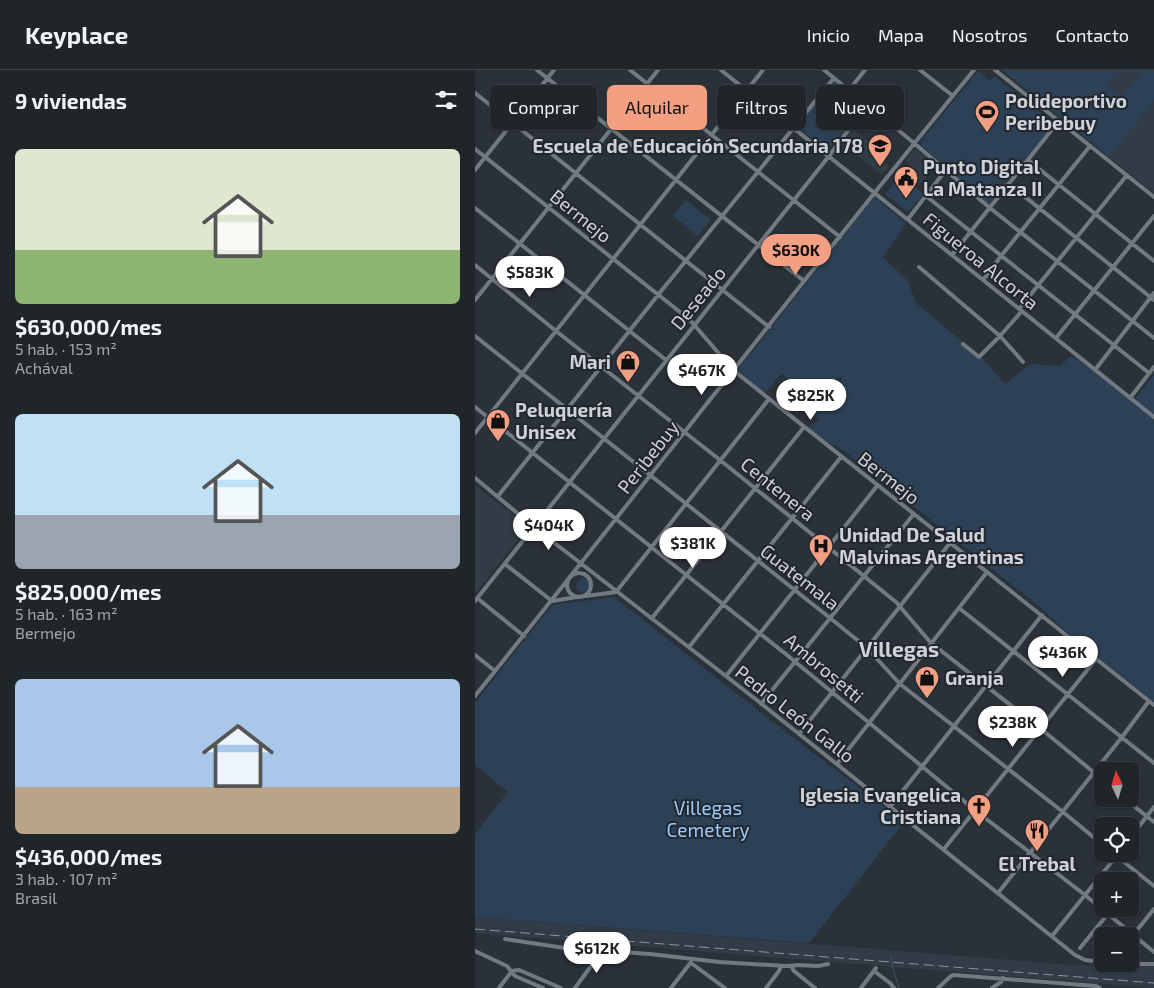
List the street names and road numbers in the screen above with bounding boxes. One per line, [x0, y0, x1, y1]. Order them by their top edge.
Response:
street label: Bermejo [546, 184, 617, 247]
street label: Figueroa Alcorta [919, 207, 1044, 314]
street label: Deseado [665, 261, 730, 334]
street label: Peribebuy [612, 416, 683, 498]
street label: Bermejo [854, 446, 925, 509]
street label: Centenera [737, 452, 820, 525]
street label: Guatemala [756, 539, 844, 615]
street label: Ambrosetti [780, 628, 869, 707]
street label: Pedro León Gallo [731, 660, 860, 767]

